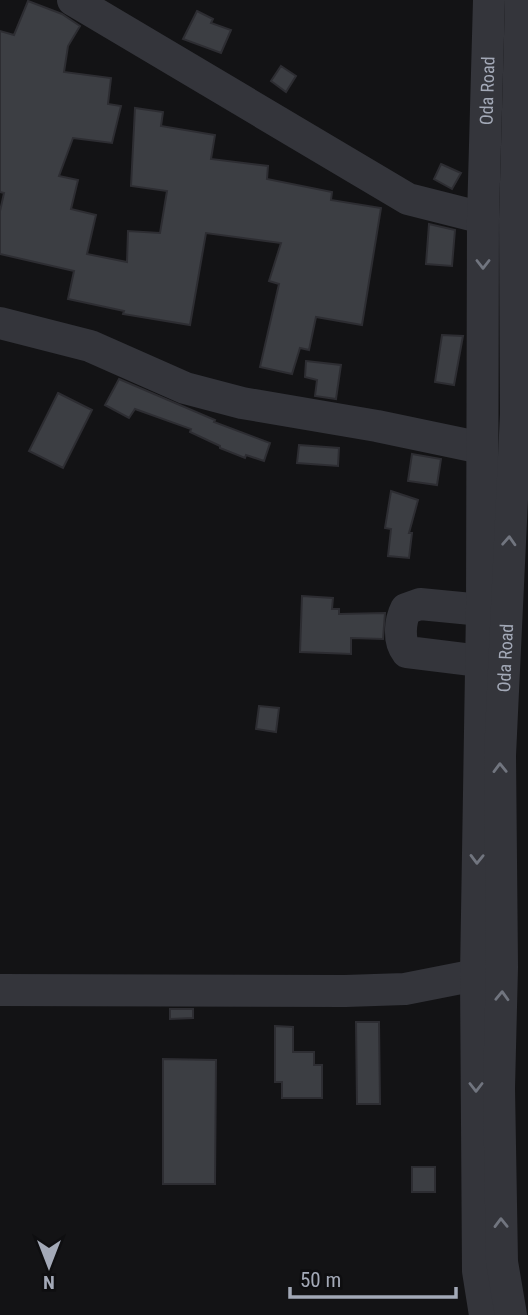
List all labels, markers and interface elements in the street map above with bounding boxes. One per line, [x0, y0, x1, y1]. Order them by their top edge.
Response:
street label: Oda Road [475, 56, 498, 125]
one-way arrow [475, 259, 491, 270]
one-way arrow [501, 535, 516, 546]
street label: Oda Road [492, 623, 517, 693]
one-way arrow [493, 762, 508, 773]
one-way arrow [469, 854, 485, 865]
one-way arrow [494, 990, 509, 1001]
one-way arrow [468, 1082, 484, 1092]
one-way arrow [494, 1217, 509, 1228]
north arrow [14, 1231, 84, 1301]
scale bar [290, 1256, 456, 1300]
text: 50 m [300, 1268, 341, 1292]
text: N [43, 1271, 55, 1294]

